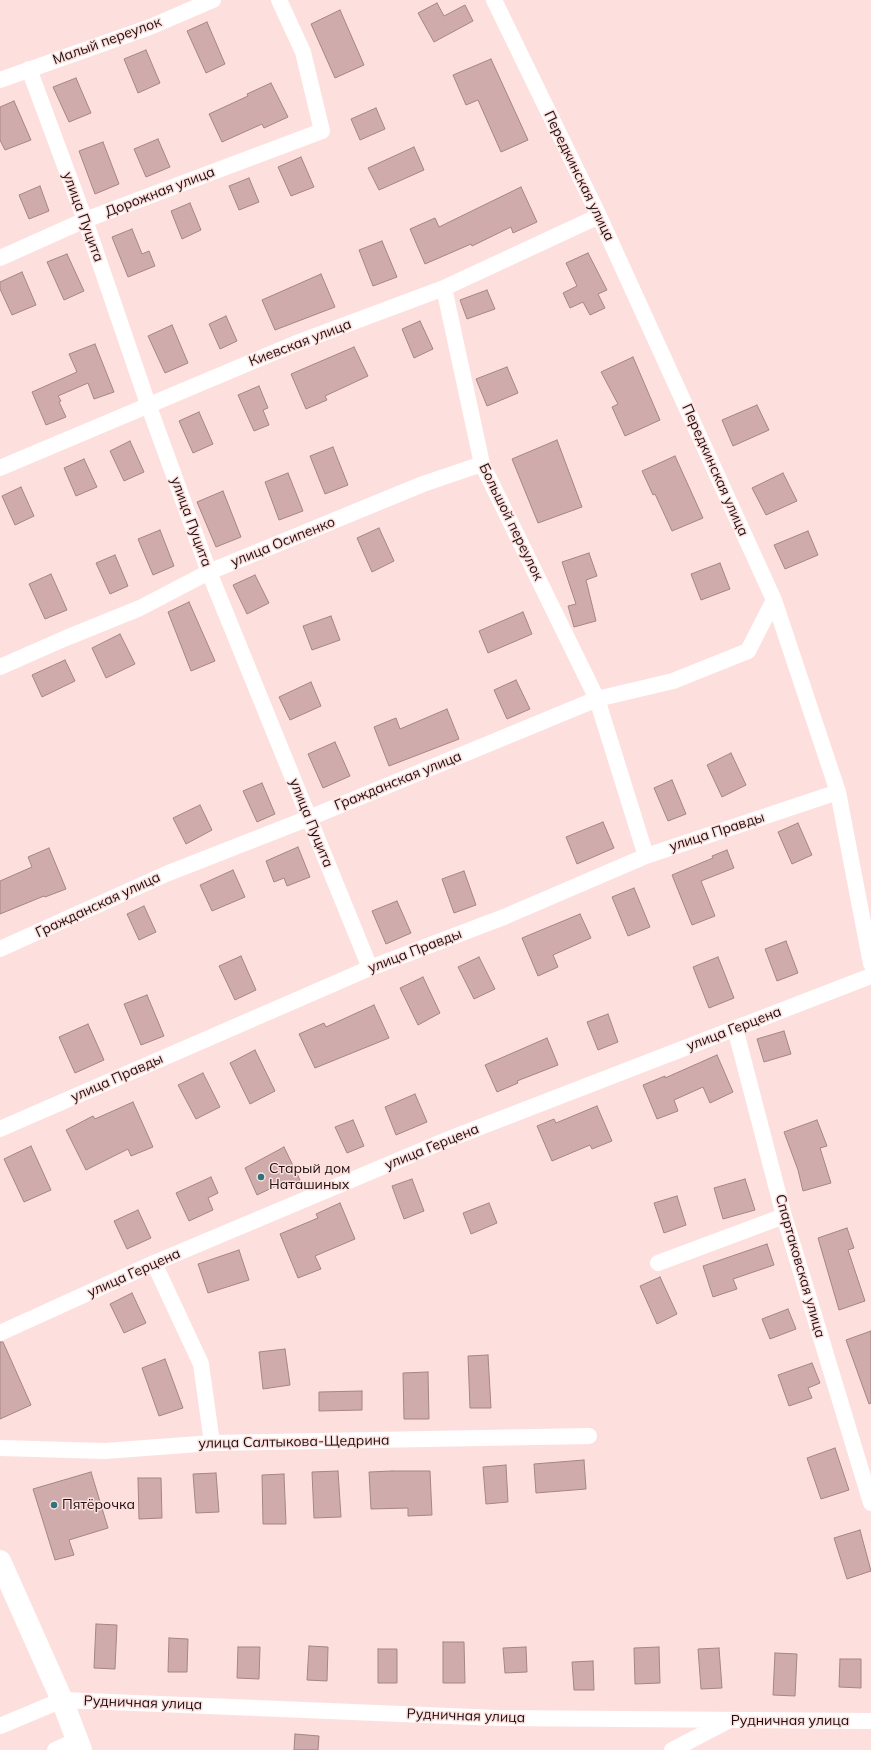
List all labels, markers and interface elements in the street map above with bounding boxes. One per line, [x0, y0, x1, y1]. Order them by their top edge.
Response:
street label: Малый переулок [50, 14, 164, 68]
street label: Передкинская улица [540, 108, 618, 244]
street label: Дорожная улица [103, 163, 217, 221]
street label: улица Пуцита [59, 170, 107, 264]
street label: Киевская улица [246, 316, 354, 370]
street label: Передкинская улица [678, 401, 752, 539]
street label: Большой переулок [475, 461, 547, 583]
street label: улица Пуцита [167, 475, 215, 569]
street label: улица Осипенко [228, 513, 338, 571]
street label: Гражданская улица [332, 748, 464, 814]
street label: улица Пуцита [286, 776, 336, 870]
street label: улица Правды [667, 809, 767, 855]
street label: Гражданская улица [33, 869, 163, 941]
street label: улица Правды [366, 925, 464, 977]
street label: улица Герцена [684, 1003, 784, 1055]
street label: улица Правды [68, 1050, 166, 1106]
street label: улица Герцена [382, 1120, 482, 1174]
place label: Старый дом Наташиных [269, 1161, 350, 1194]
marker: Старый дом Наташиных [256, 1172, 266, 1182]
street label: Спартаковская улица [771, 1192, 829, 1340]
street label: улица Герцена [85, 1245, 183, 1301]
street label: улица Салтыкова-Щедрина [198, 1432, 390, 1452]
place label: Пятёрочка [62, 1497, 135, 1513]
marker: Пятёрочка [49, 1500, 59, 1510]
street label: Рудничная улица [83, 1693, 203, 1713]
street label: Рудничная улица [406, 1706, 526, 1726]
street label: Рудничная улица [731, 1713, 849, 1729]

